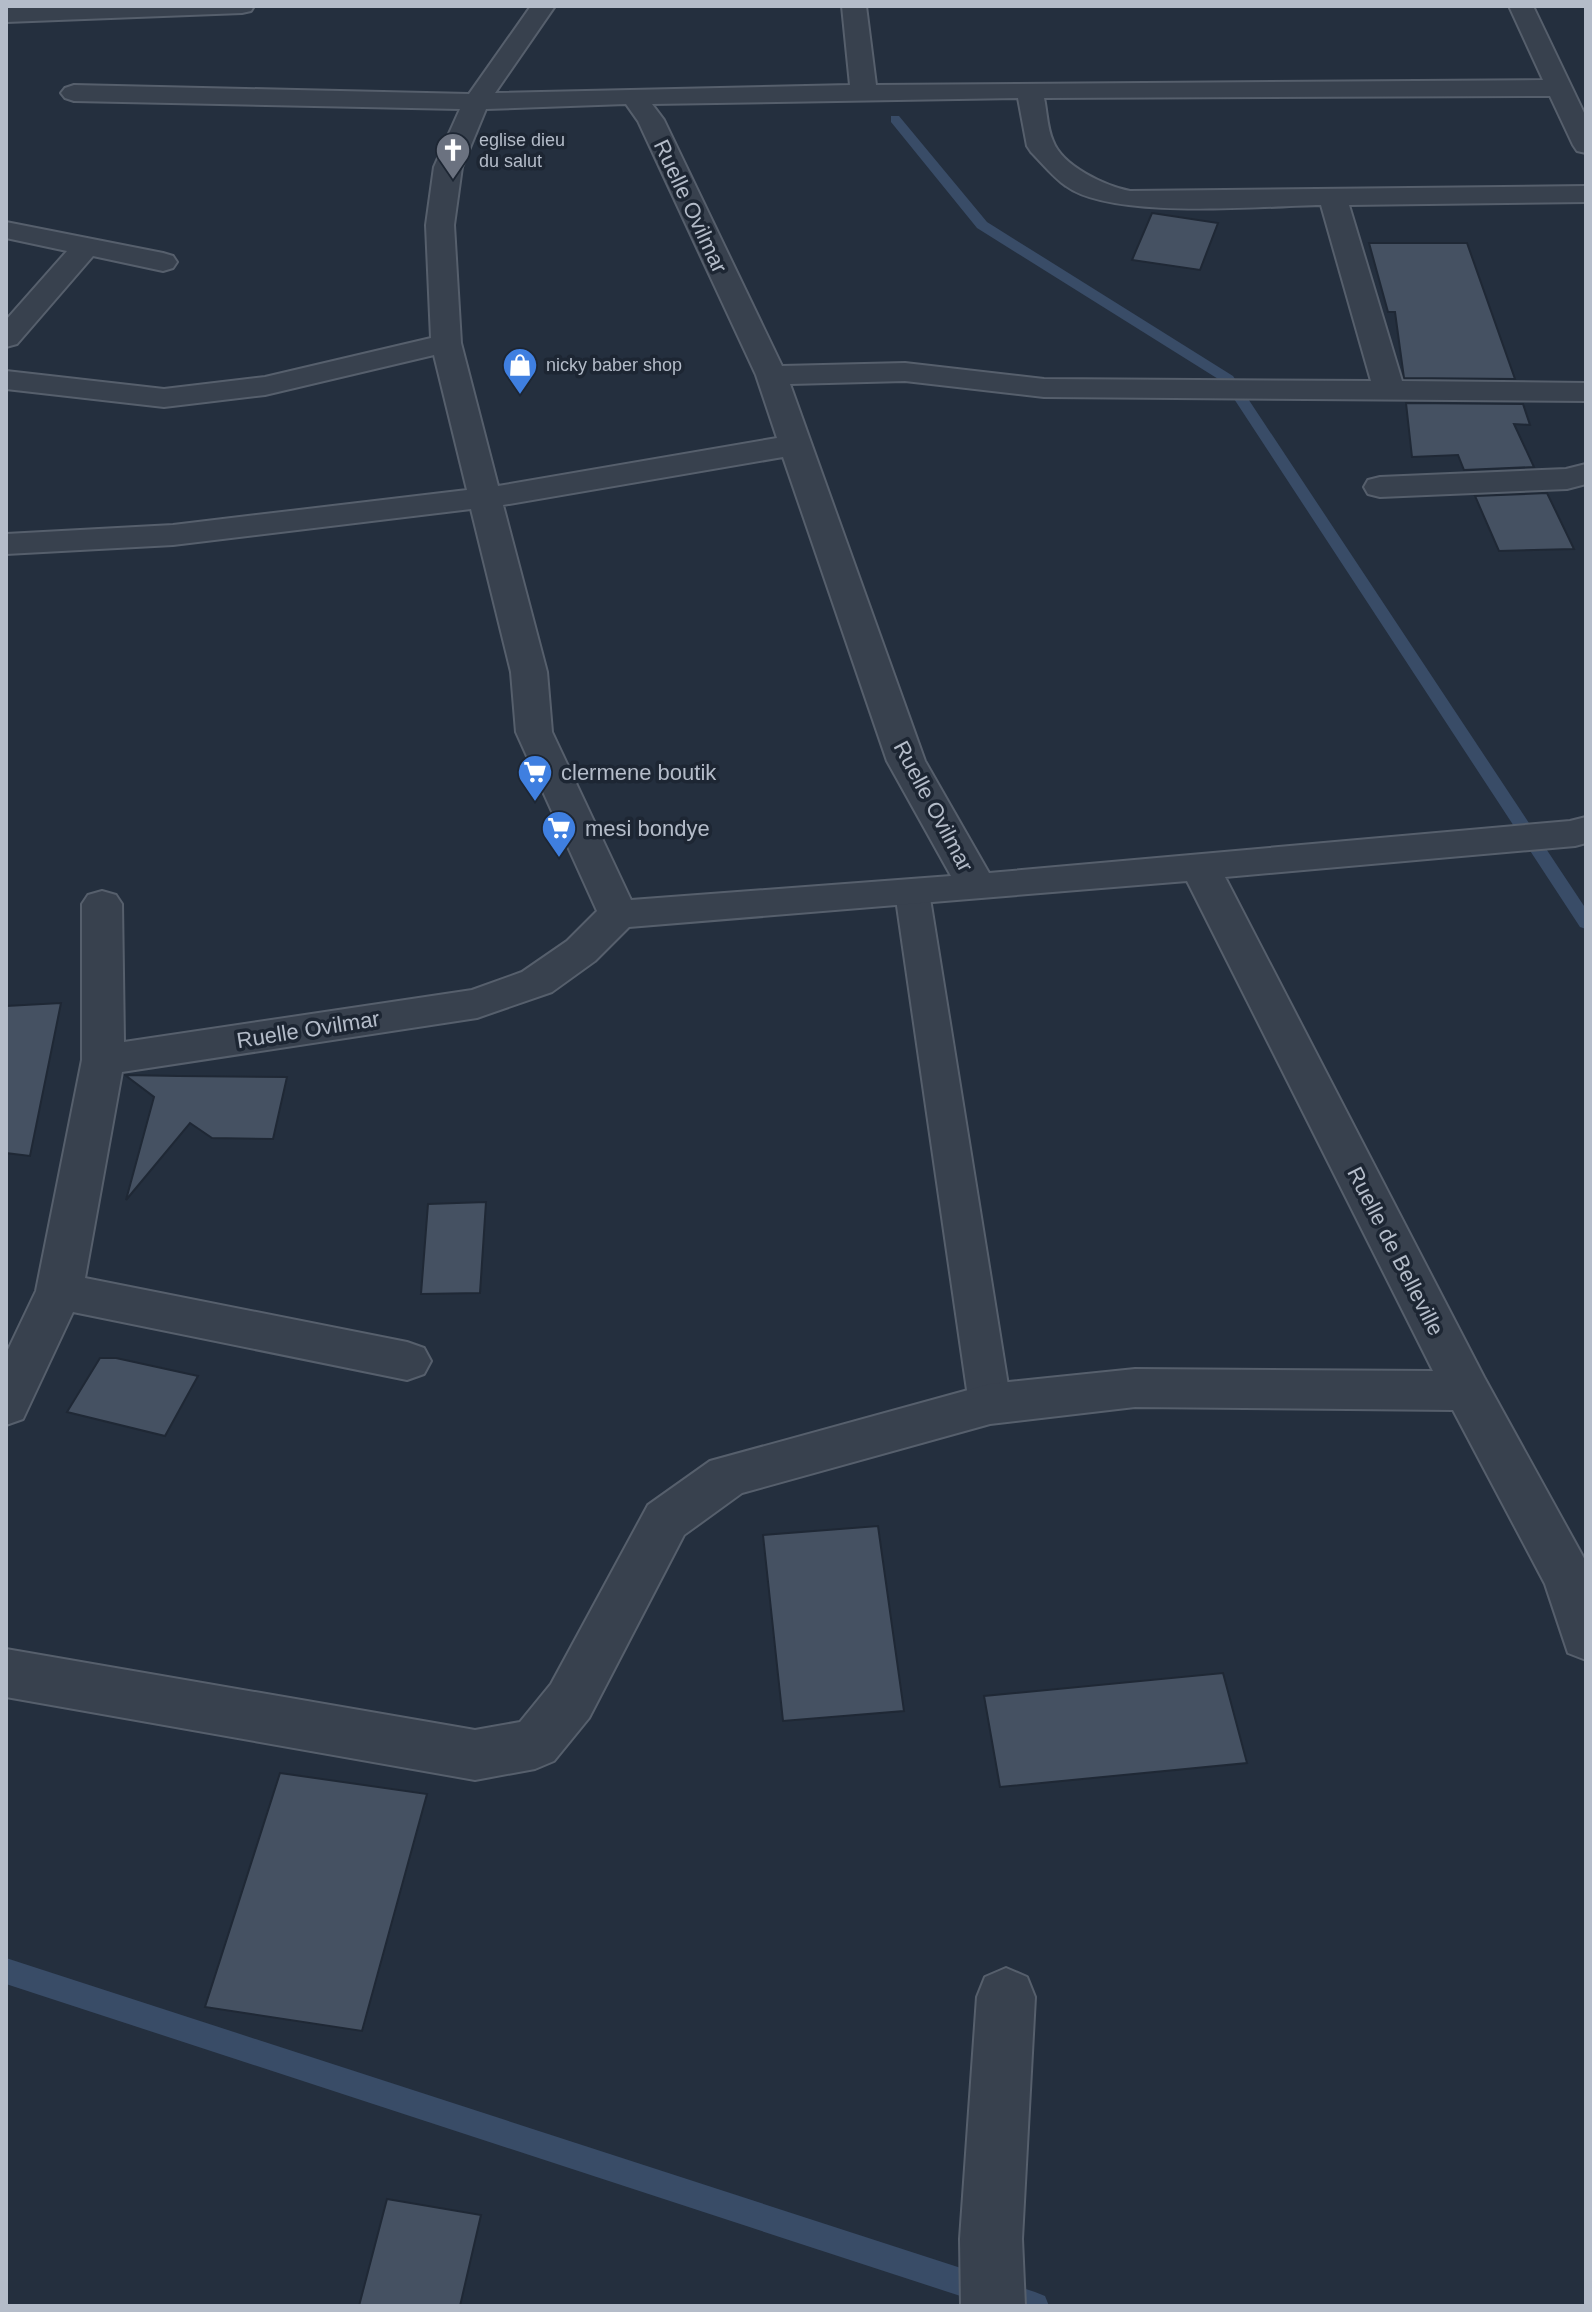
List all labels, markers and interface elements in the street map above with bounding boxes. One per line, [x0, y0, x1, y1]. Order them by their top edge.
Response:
place label: eglise dieu du salut [479, 130, 565, 171]
church icon: eglise dieu du salut [434, 131, 472, 181]
street label: Ruelle Ovilmar [649, 136, 732, 277]
shop icon: nicky baber shop [501, 346, 539, 396]
place label: nicky baber shop [546, 355, 682, 375]
street label: Ruelle Ovilmar [889, 737, 978, 876]
supermarket icon: clermene boutik [516, 753, 554, 803]
place label: clermene boutik [561, 760, 717, 785]
supermarket icon: mesi bondye [540, 809, 578, 859]
place label: mesi bondye [585, 816, 710, 841]
street label: Ruelle Ovilmar [235, 1006, 381, 1053]
street label: Ruelle de Belleville [1342, 1163, 1449, 1340]

